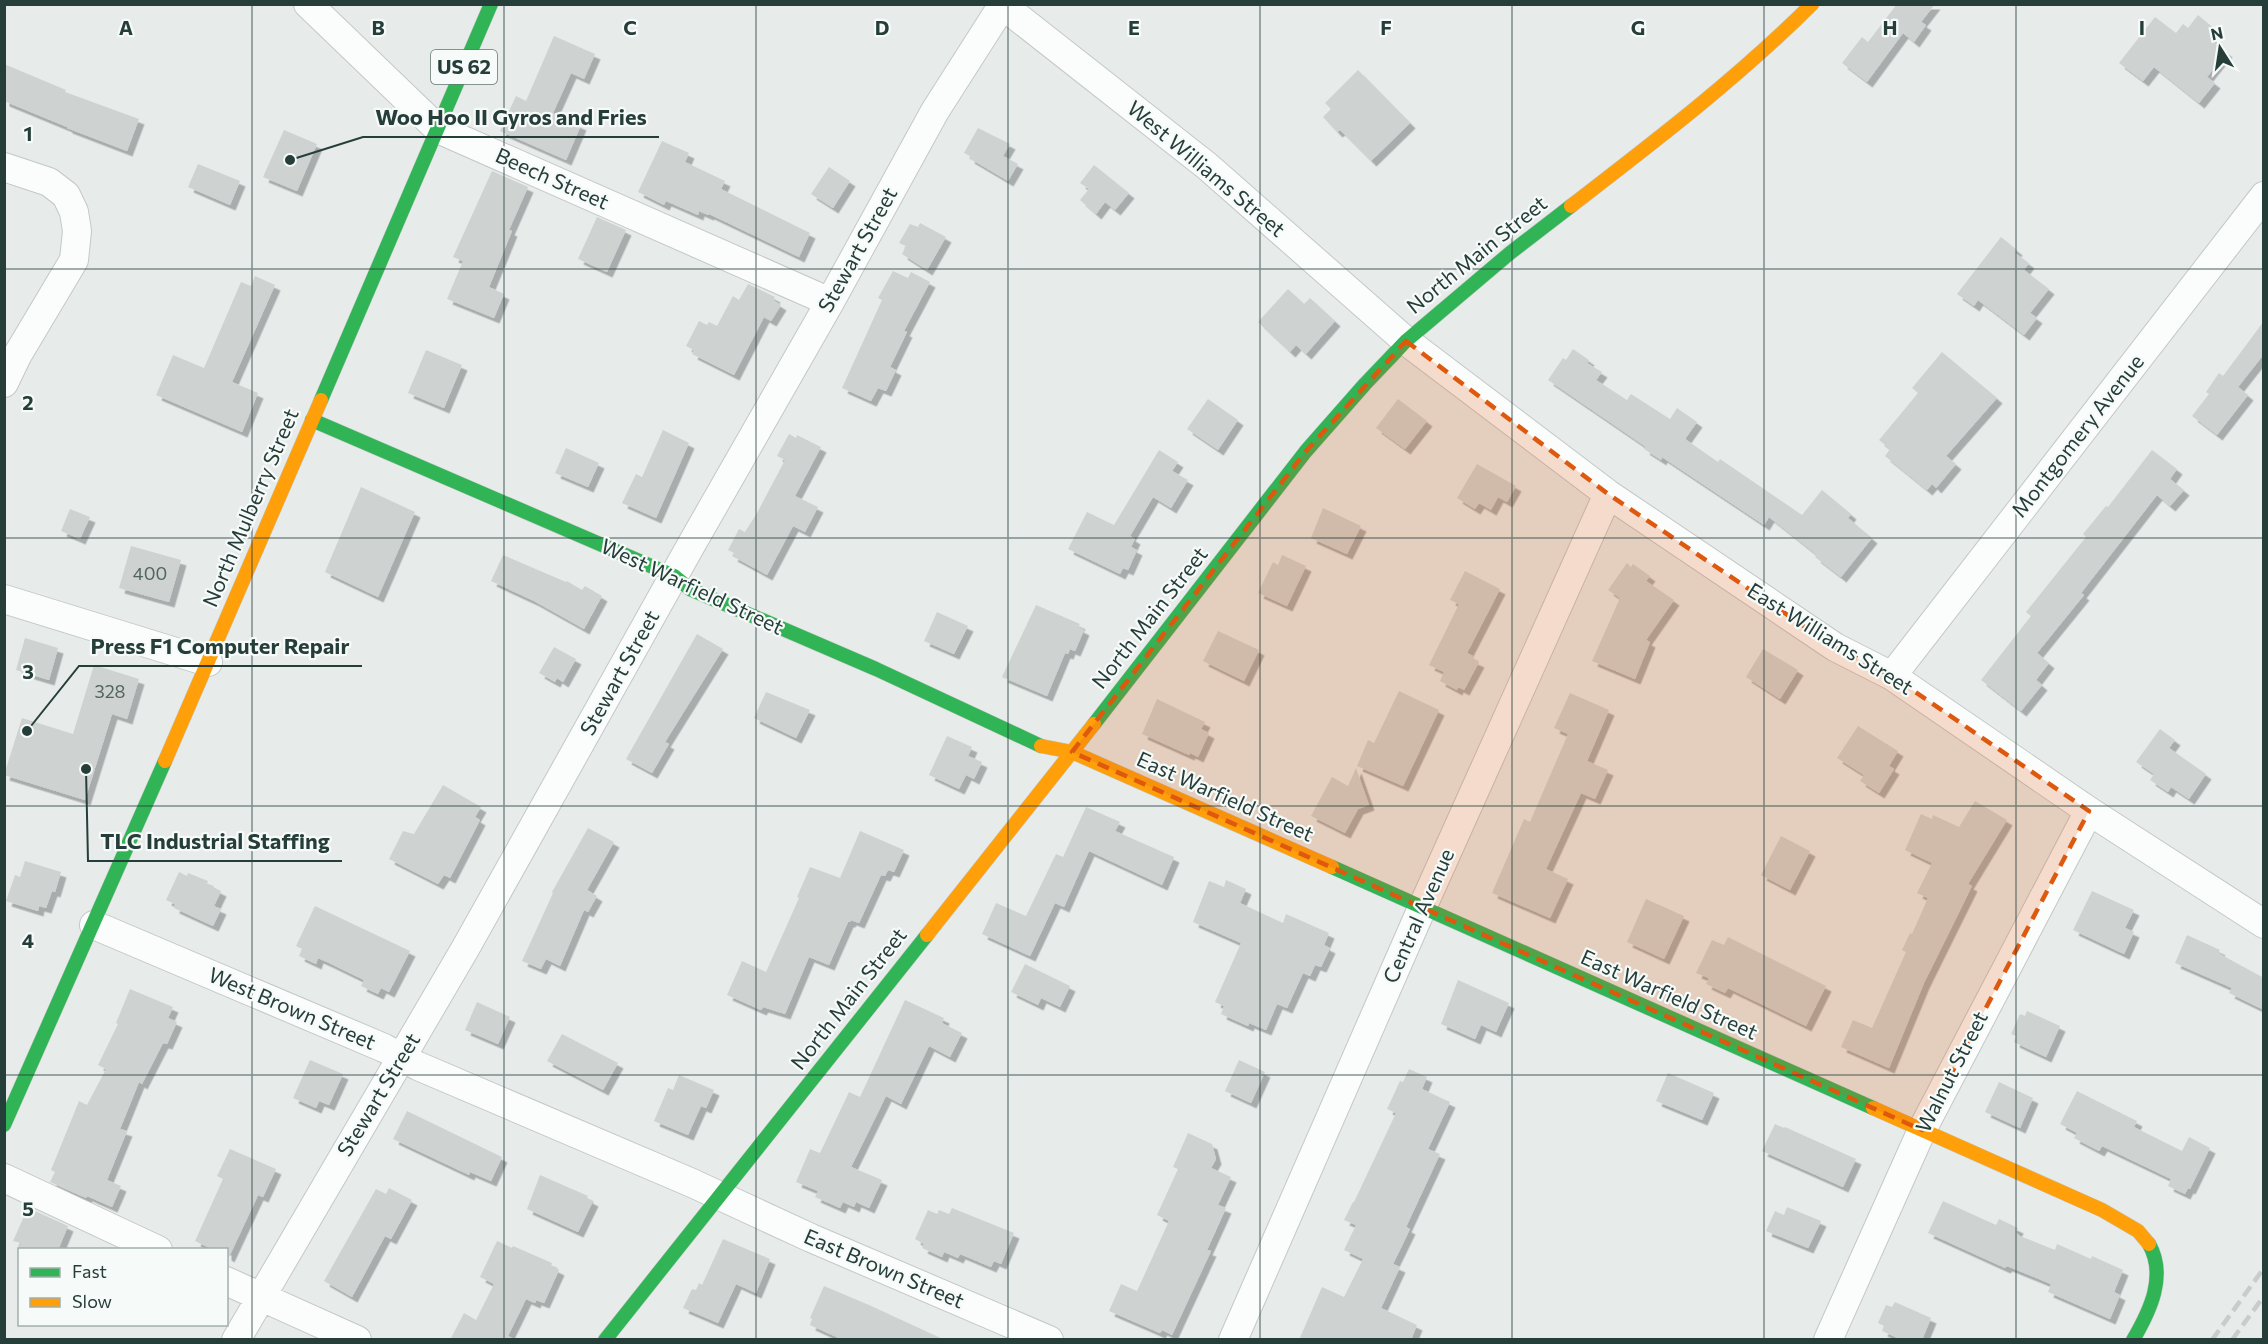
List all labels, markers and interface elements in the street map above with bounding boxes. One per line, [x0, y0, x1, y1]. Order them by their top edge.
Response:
text: A [119, 15, 133, 39]
text: B [371, 15, 385, 39]
text: C [623, 15, 637, 39]
text: D [875, 15, 889, 39]
text: E [1128, 15, 1140, 39]
text: F [1380, 15, 1392, 39]
text: G [1631, 15, 1645, 39]
text: H [1883, 15, 1898, 39]
text: I [2139, 15, 2145, 39]
north arrow [2190, 18, 2250, 78]
text: N [2209, 22, 2225, 43]
road number: US 62 [431, 50, 497, 84]
street label: West Williams Street [1123, 95, 1291, 241]
callout: Woo Hoo II Gyros and Fries [363, 97, 659, 137]
text: Woo Hoo II Gyros and Fries [375, 103, 647, 130]
text: 1 [23, 121, 33, 145]
street label: Beech Street [492, 141, 613, 214]
street label: Stewart Street [812, 182, 901, 316]
street label: North Main Street [1401, 190, 1551, 318]
street label: Montgomery Avenue [2006, 349, 2148, 521]
text: 2 [22, 390, 34, 414]
street label: North Mulberry Street [196, 404, 303, 610]
street label: West Warfield Street [597, 532, 788, 639]
street label: North Main Street [1086, 541, 1212, 693]
house number: 400 [133, 562, 167, 584]
street label: East Williams Street [1743, 577, 1918, 699]
street label: Stewart Street [574, 605, 663, 739]
callout: Press F1 Computer Repair [79, 626, 362, 666]
text: Press F1 Computer Repair [91, 632, 349, 659]
text: 3 [22, 659, 34, 683]
house number: 328 [94, 680, 126, 702]
street label: East Warfield Street [1133, 745, 1318, 846]
callout: TLC Industrial Staffing [88, 821, 342, 861]
text: TLC Industrial Staffing [100, 827, 330, 854]
street label: Central Avenue [1377, 844, 1458, 987]
street label: North Main Street [785, 922, 911, 1074]
text: 4 [22, 928, 34, 952]
street label: East Warfield Street [1577, 943, 1762, 1044]
street label: West Brown Street [205, 961, 380, 1054]
street label: Walnut Street [1909, 1007, 1992, 1136]
street label: Stewart Street [331, 1028, 424, 1160]
text: 5 [22, 1196, 34, 1220]
street label: East Brown Street [801, 1223, 968, 1313]
legend [18, 1248, 228, 1326]
text: Fast [72, 1260, 107, 1282]
text: Slow [72, 1290, 112, 1312]

